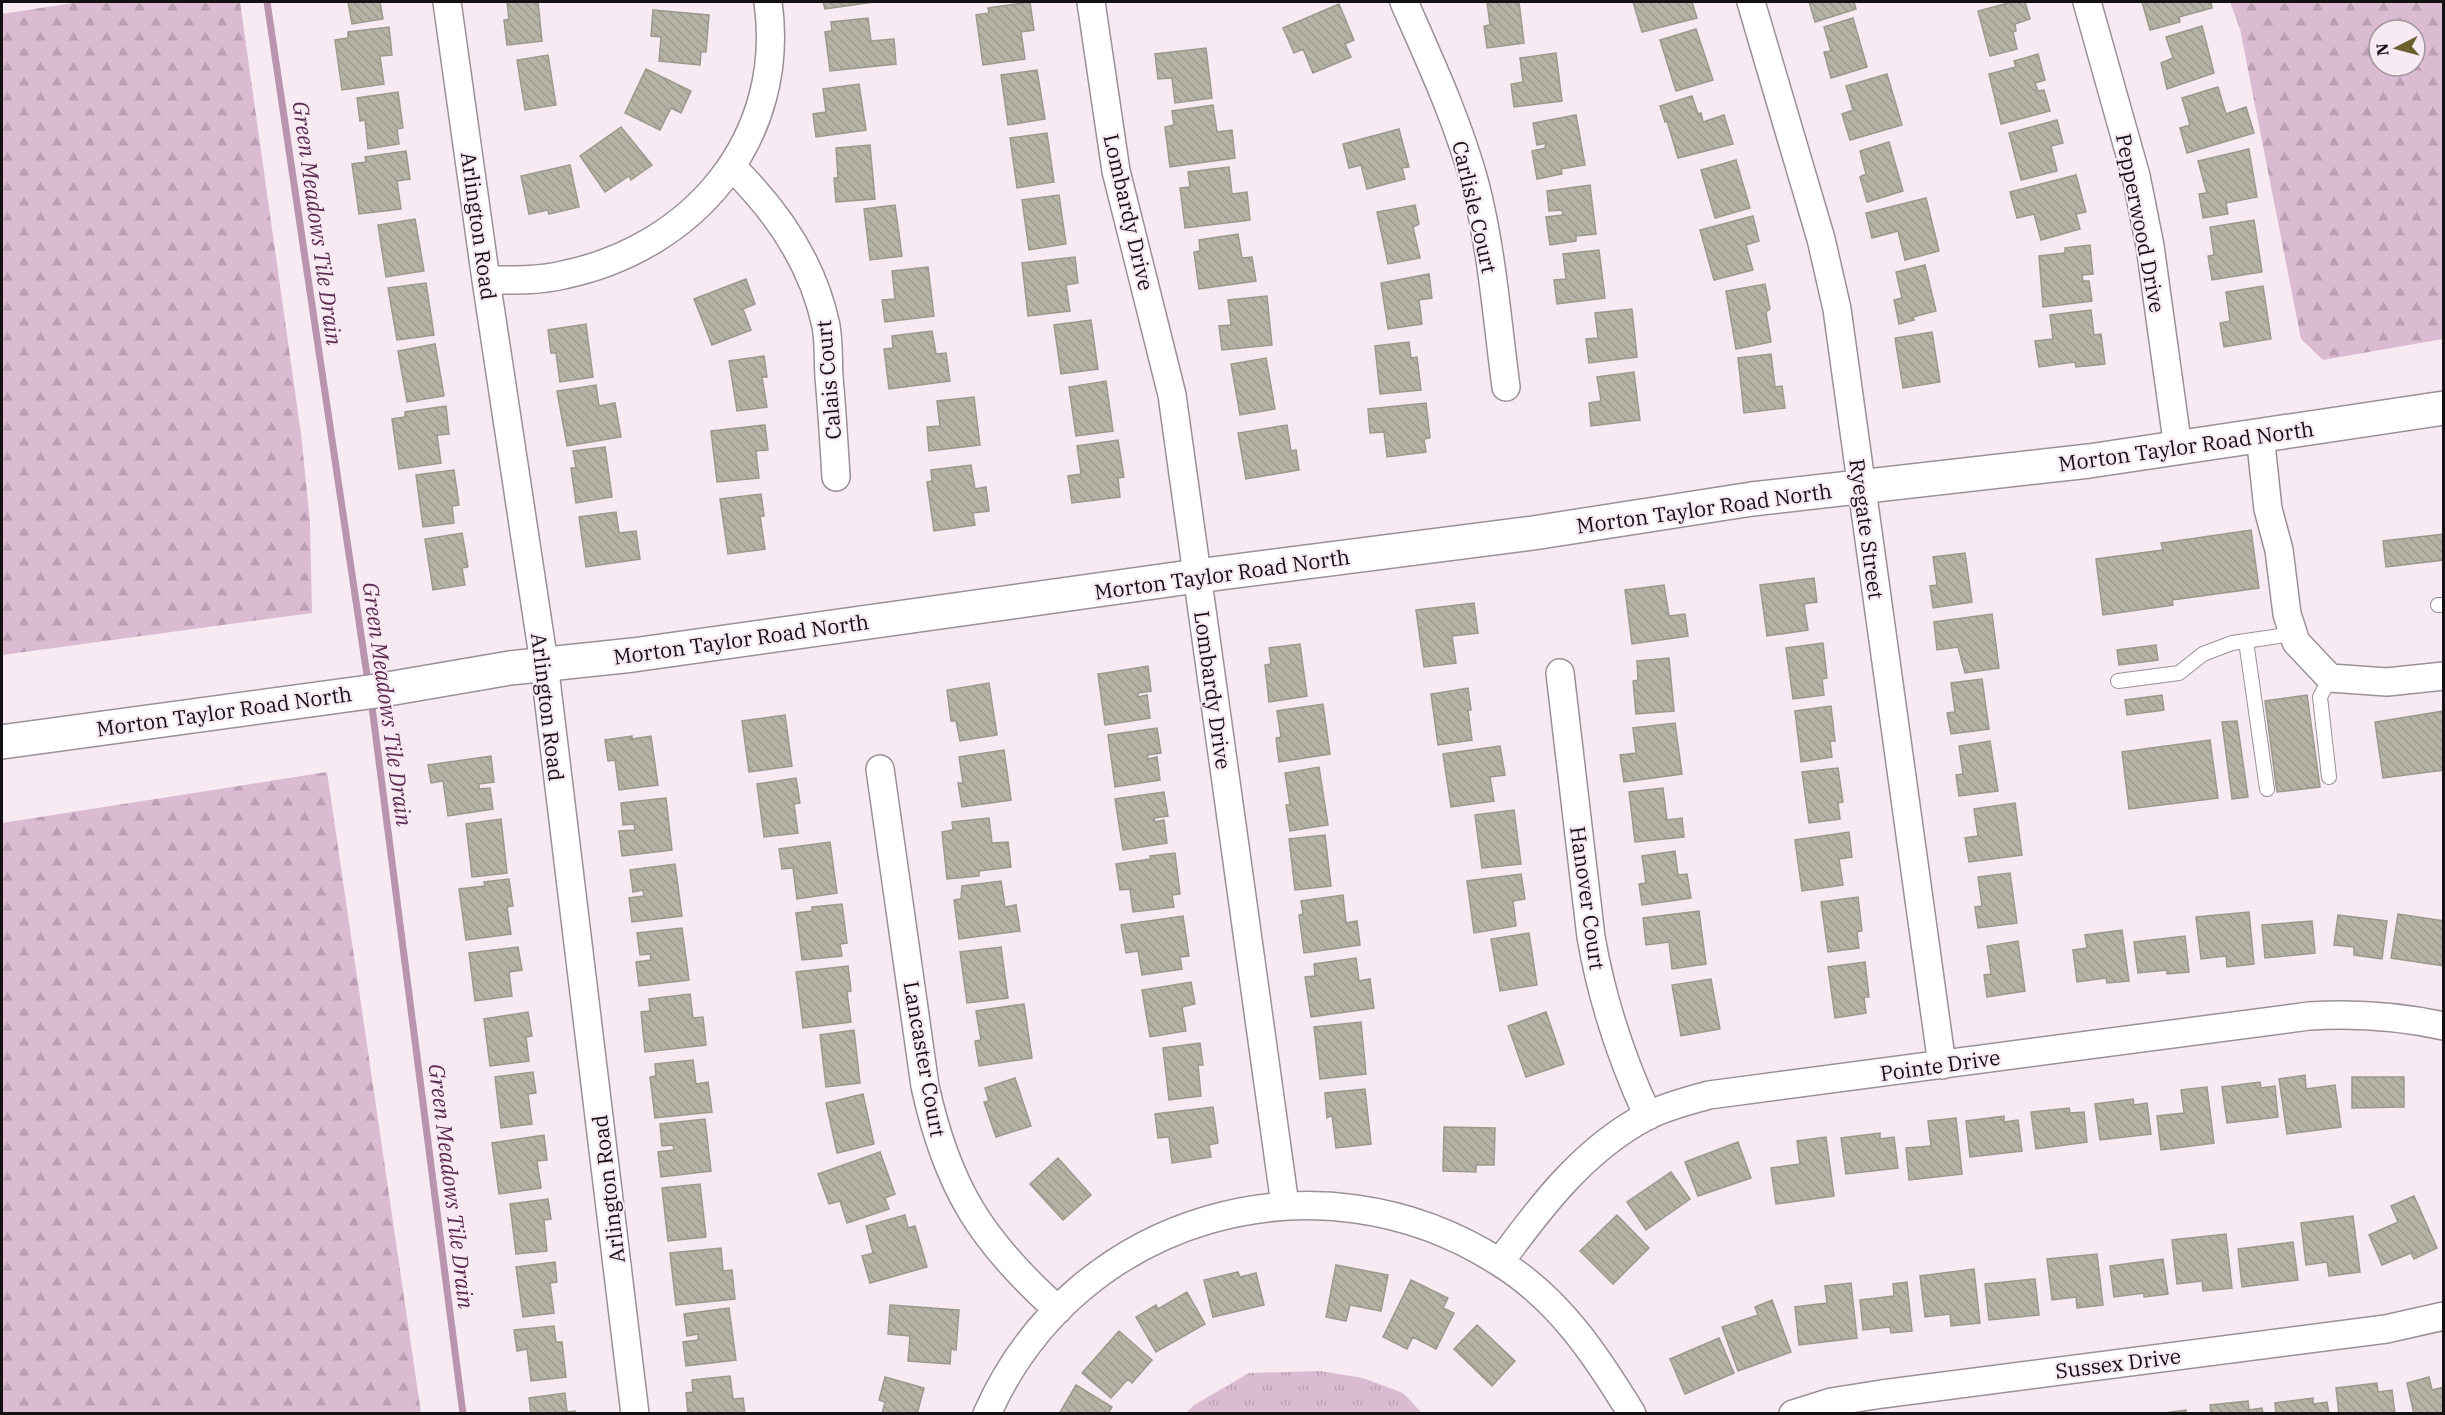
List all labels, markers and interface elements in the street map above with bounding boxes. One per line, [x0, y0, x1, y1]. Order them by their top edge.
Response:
north arrow [2367, 18, 2427, 78]
text: N [2371, 42, 2393, 57]
water label: Green Meadows Tile Drain [286, 99, 350, 348]
street label: Lombardy Drive [1097, 131, 1161, 293]
street label: Pepperwood Drive [2110, 131, 2172, 315]
street label: Carlisle Court [1446, 138, 1504, 276]
street label: Arlington Road [455, 150, 503, 302]
street label: Calais Court [809, 319, 847, 441]
street label: Morton Taylor Road North [2056, 414, 2316, 478]
street label: Ryegate Street [1843, 457, 1891, 601]
street label: Morton Taylor Road North [1574, 476, 1834, 540]
street label: Morton Taylor Road North [1092, 542, 1352, 606]
water label: Green Meadows Tile Drain [356, 580, 420, 829]
street label: Morton Taylor Road North [611, 607, 871, 671]
street label: Lombardy Drive [1188, 609, 1238, 771]
street label: Arlington Road [525, 631, 571, 783]
street label: Morton Taylor Road North [94, 679, 354, 743]
street label: Hanover Court [1564, 824, 1612, 972]
street label: Lancaster Court [898, 979, 952, 1139]
street label: Pointe Drive [1878, 1043, 2002, 1087]
water label: Green Meadows Tile Drain [423, 1062, 481, 1311]
street label: Arlington Road [585, 1113, 631, 1265]
street label: Sussex Drive [2054, 1341, 2182, 1385]

